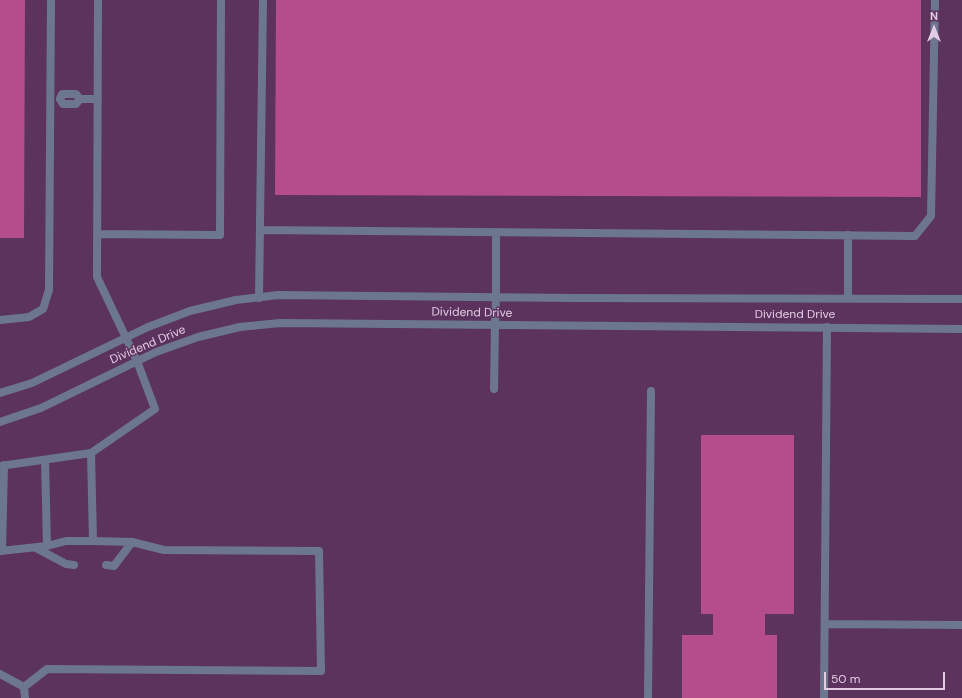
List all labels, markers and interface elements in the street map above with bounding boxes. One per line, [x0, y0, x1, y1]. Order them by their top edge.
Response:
north arrow [914, 8, 954, 48]
text: N [930, 9, 938, 23]
street label: Dividend Drive [432, 305, 512, 321]
street label: Dividend Drive [755, 308, 835, 322]
street label: Dividend Drive [108, 323, 188, 367]
scale bar [826, 664, 947, 690]
text: 50 m [831, 671, 860, 687]

